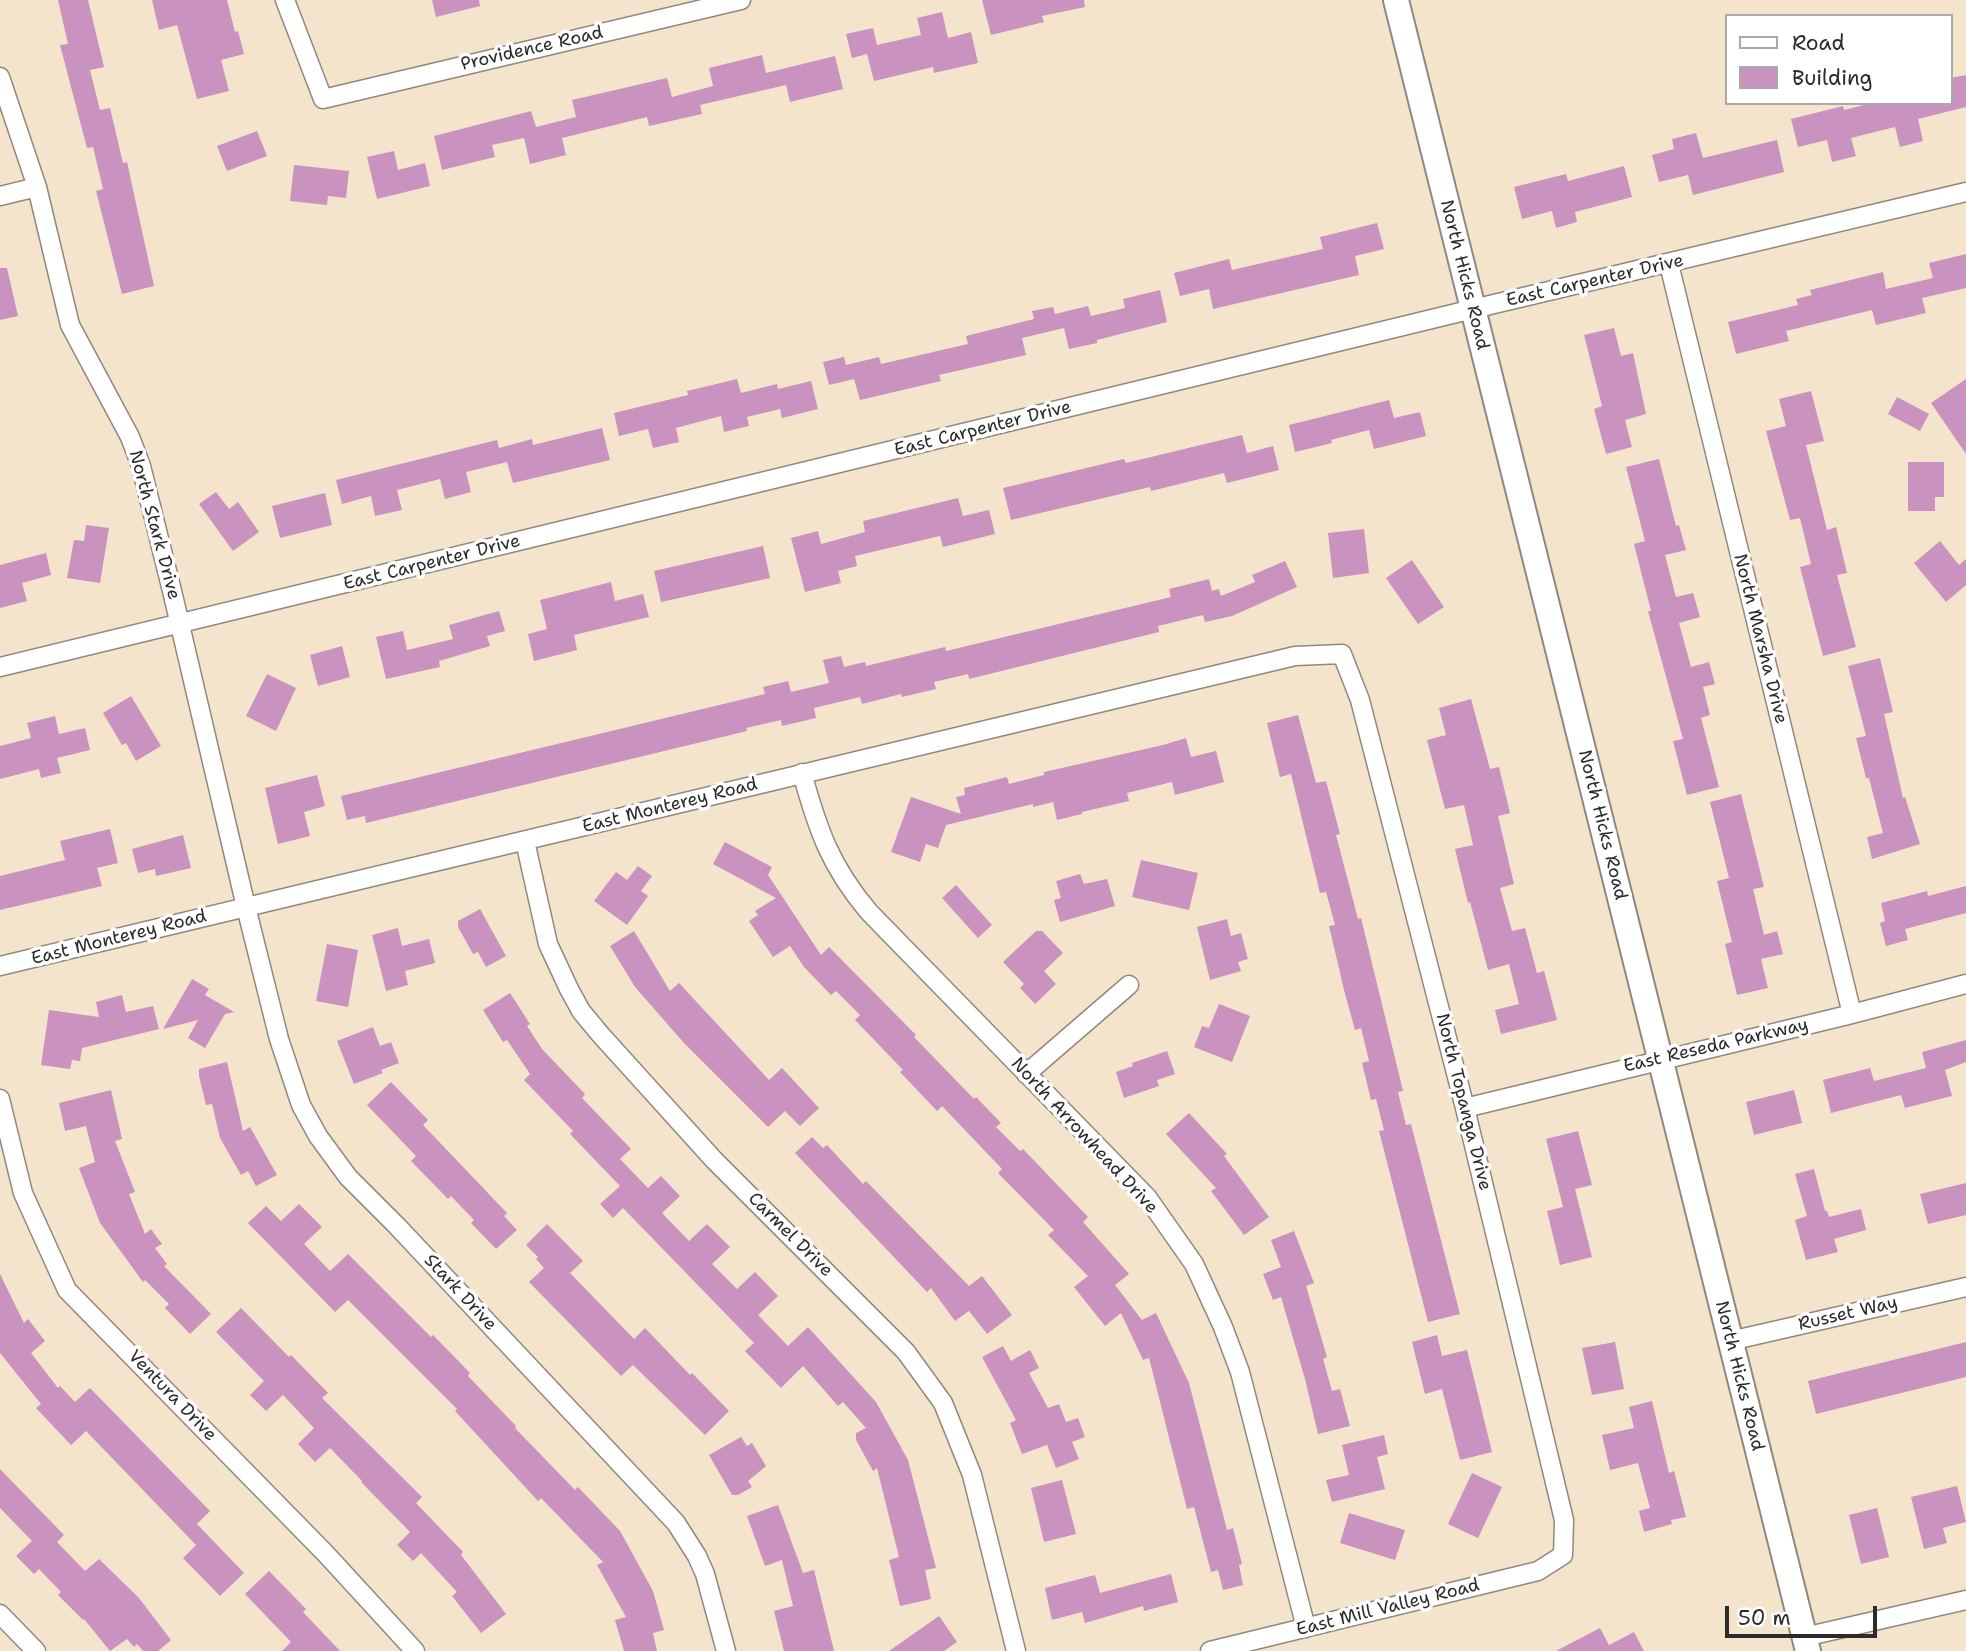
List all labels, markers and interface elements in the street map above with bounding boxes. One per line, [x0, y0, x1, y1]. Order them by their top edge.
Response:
legend [1724, 14, 1952, 105]
street label: Providence Road [459, 22, 605, 76]
text: Road [1792, 29, 1845, 57]
text: Building [1792, 64, 1872, 92]
street label: North Hicks Road [1435, 198, 1493, 352]
street label: East Carpenter Drive [1504, 250, 1686, 312]
street label: East Carpenter Drive [892, 397, 1074, 461]
street label: North Stark Drive [124, 448, 184, 602]
street label: East Carpenter Drive [341, 531, 523, 595]
street label: North Marsha Drive [1728, 552, 1792, 726]
street label: North Hicks Road [1573, 748, 1631, 902]
street label: East Monterey Road [580, 774, 760, 838]
street label: East Monterey Road [29, 906, 209, 970]
street label: North Topanga Drive [1431, 1011, 1495, 1193]
street label: East Reseda Parkway [1622, 1014, 1810, 1078]
street label: North Arrowhead Drive [1006, 1053, 1162, 1219]
street label: Carmel Drive [743, 1188, 837, 1282]
street label: Stark Drive [419, 1250, 501, 1336]
street label: Russet Way [1796, 1292, 1900, 1336]
street label: North Hicks Road [1710, 1299, 1768, 1453]
street label: Ventura Drive [123, 1346, 221, 1446]
street label: East Mill Valley Road [1294, 1575, 1482, 1641]
scale bar [1728, 1592, 1880, 1636]
text: 50 m [1738, 1604, 1791, 1632]

